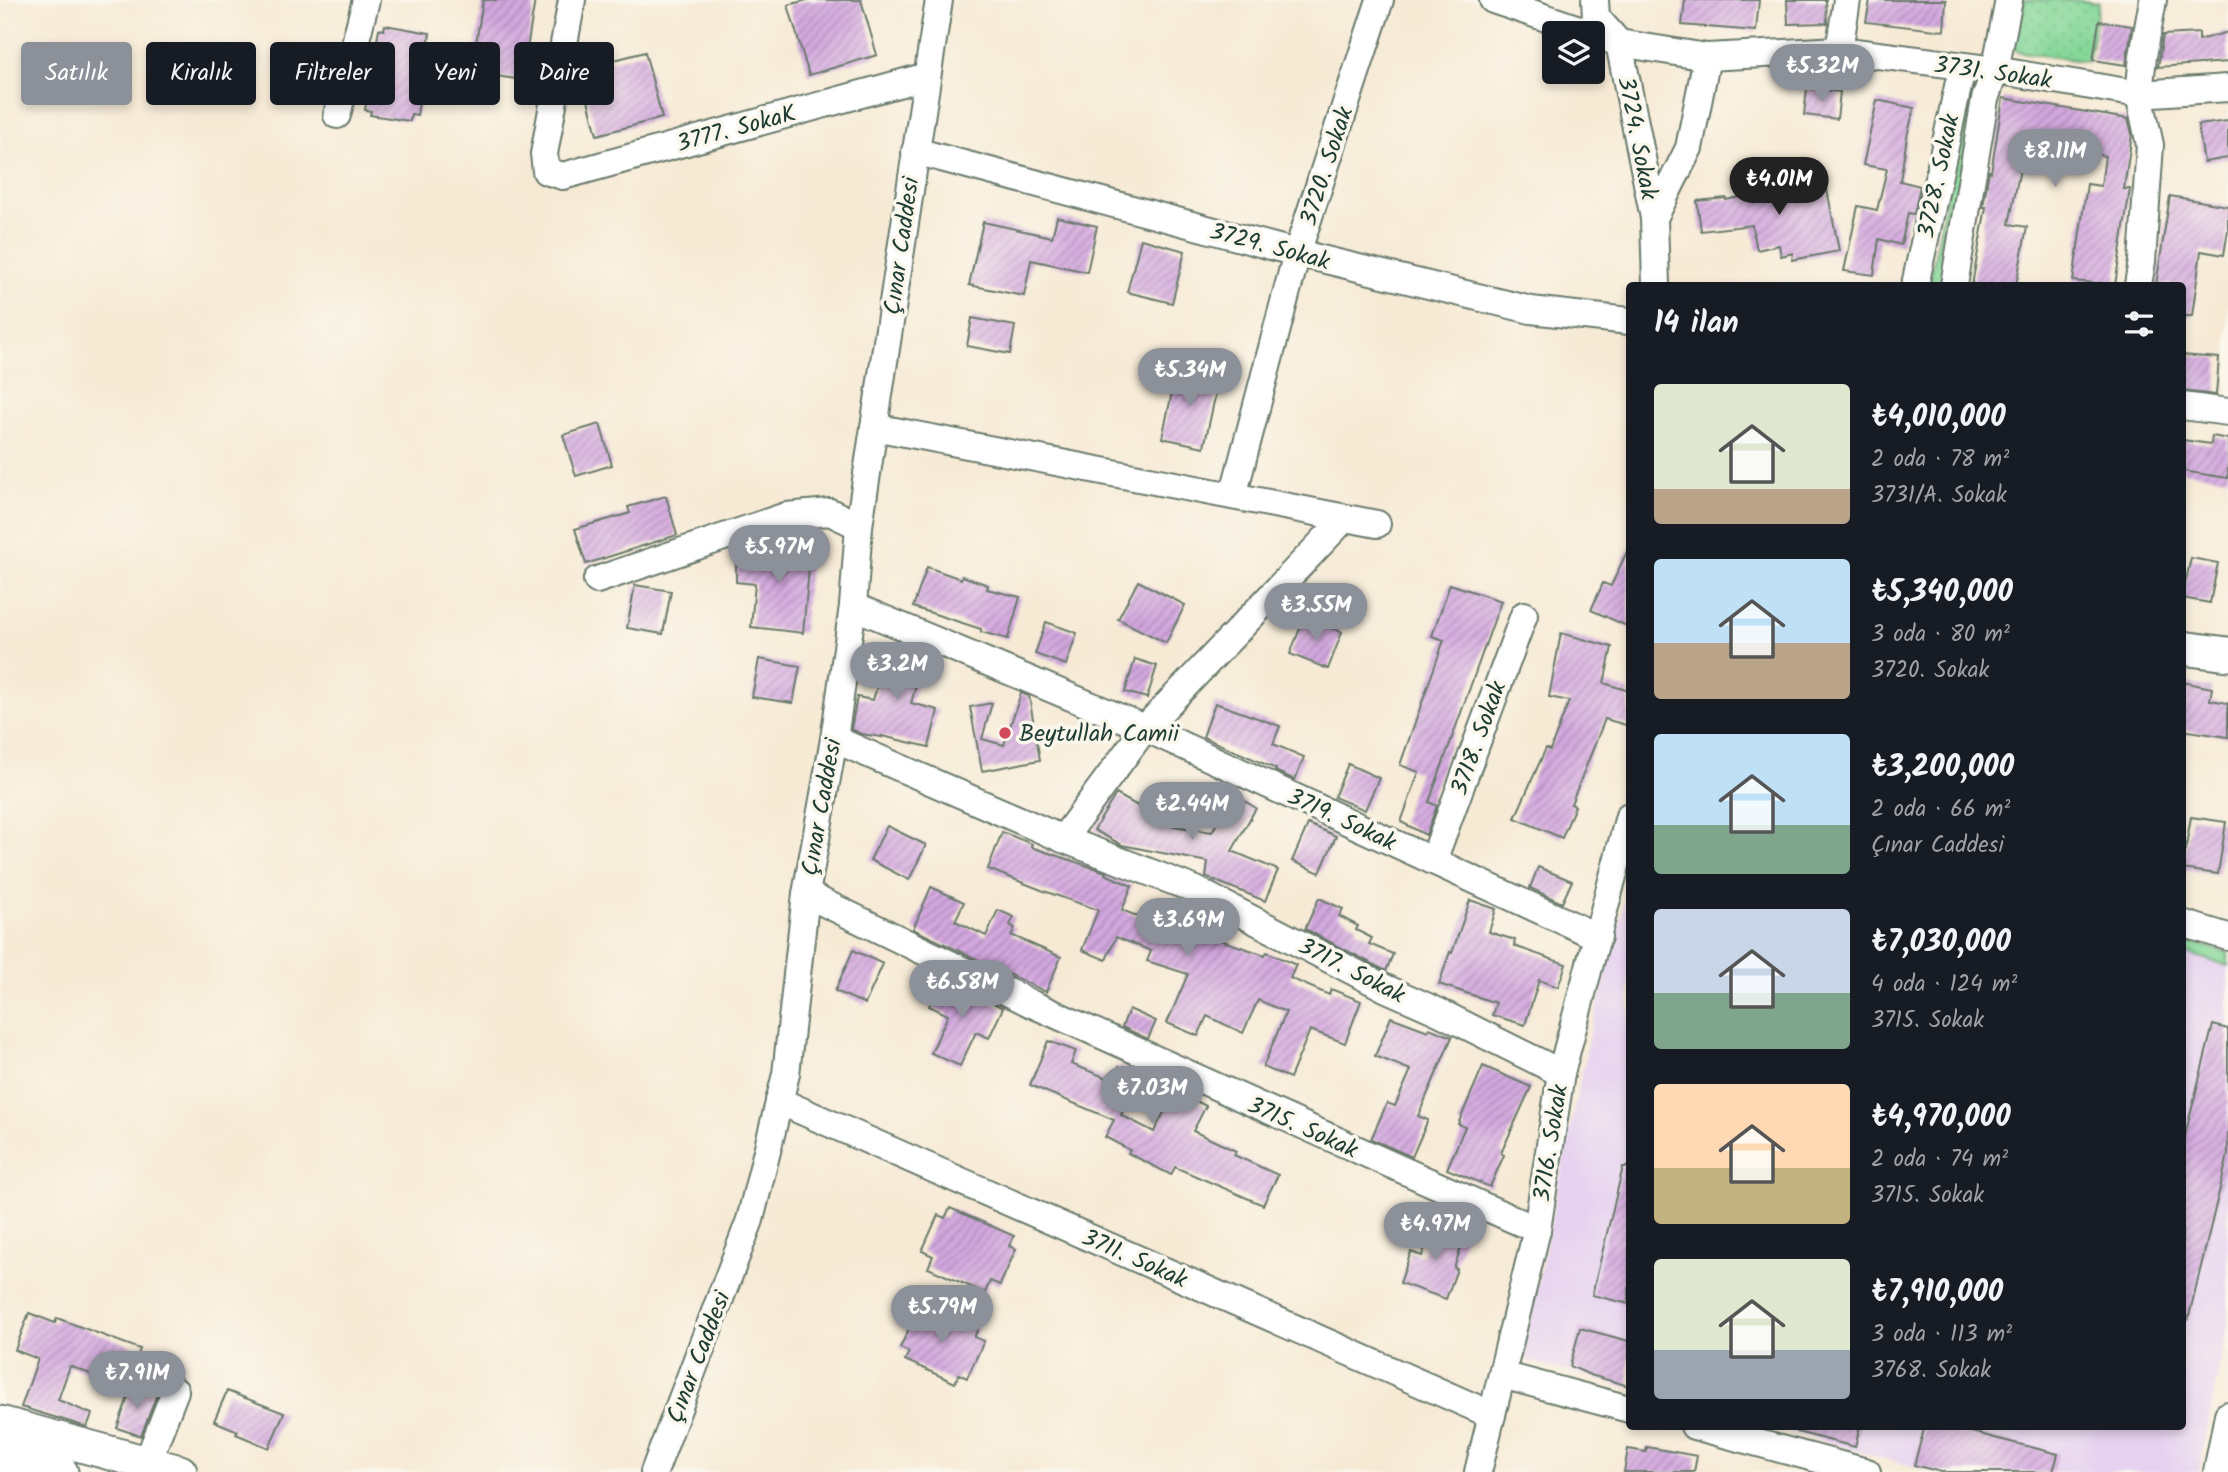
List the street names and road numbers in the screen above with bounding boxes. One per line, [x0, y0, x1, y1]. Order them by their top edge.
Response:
street label: 3731. Sokak [1931, 46, 2055, 101]
street label: 3724. Sokak [1605, 73, 1668, 204]
street label: 3777. SokaK [672, 95, 801, 164]
street label: 3720. Sokak [1290, 101, 1365, 231]
street label: 3728. Sokak [1907, 110, 1972, 242]
street label: Çınar Caddesi [874, 174, 932, 318]
street label: 3729. Sokak [1205, 213, 1335, 282]
street label: 3718. Sokak [1441, 675, 1518, 801]
street label: Çınar Caddesi [791, 734, 854, 879]
street label: 3719. Sokak [1280, 778, 1403, 863]
street label: 3717. Sokak [1291, 928, 1413, 1015]
street label: 3716. Sokak [1523, 1081, 1580, 1205]
street label: 3715. Sokak [1241, 1087, 1365, 1170]
street label: 3711. Sokak [1075, 1219, 1194, 1300]
street label: Çınar Caddesi [656, 1285, 743, 1429]

